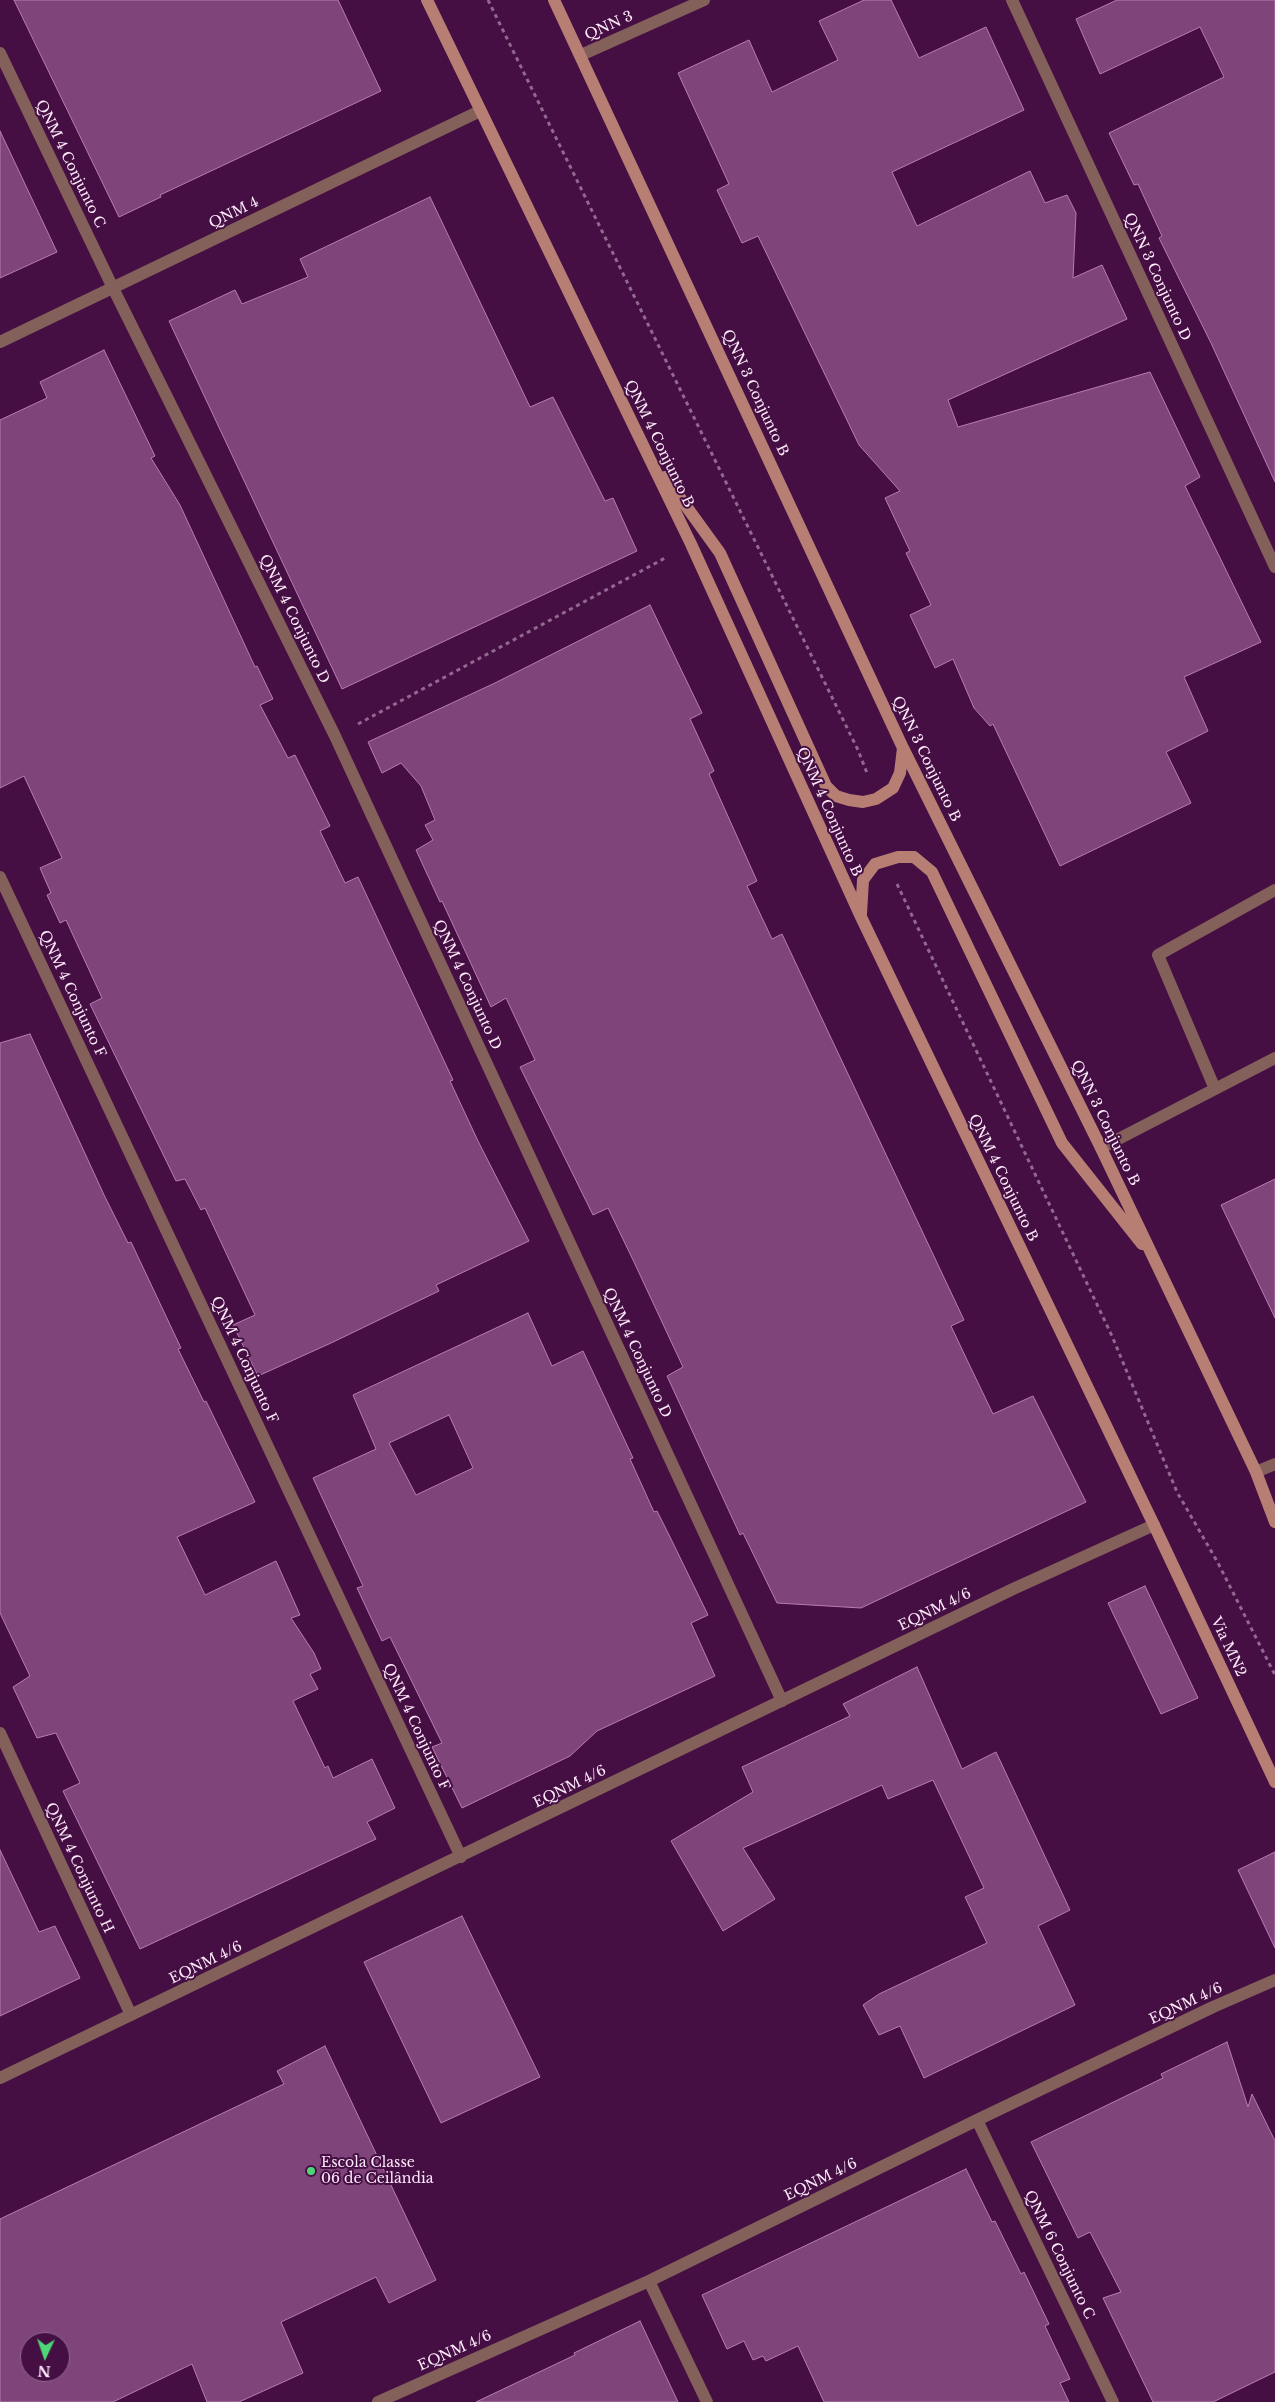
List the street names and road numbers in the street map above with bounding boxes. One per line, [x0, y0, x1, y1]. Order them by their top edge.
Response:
street label: QNN 3 [582, 8, 636, 44]
street label: QNM 4 Conjunto C [32, 97, 108, 231]
street label: QNM 4 [206, 194, 262, 232]
street label: QNN 3 Conjunto D [1120, 210, 1194, 344]
street label: QNN 3 Conjunto B [718, 327, 792, 459]
street label: QNM 4 Conjunto B [621, 378, 697, 510]
street label: QNM 4 Conjunto D [255, 552, 333, 686]
street label: QNN 3 Conjunto B [888, 694, 964, 824]
street label: QNM 4 Conjunto B [793, 745, 865, 879]
street label: QNM 4 Conjunto D [430, 917, 504, 1053]
street label: QNM 4 Conjunto F [35, 928, 109, 1060]
street label: QNN 3 Conjunto B [1067, 1058, 1143, 1188]
street label: QNM 4 Conjunto B [965, 1112, 1041, 1244]
street label: QNM 4 Conjunto D [600, 1285, 674, 1421]
street label: QNM 4 Conjunto F [207, 1294, 281, 1426]
street label: EQNM 4/6 [896, 1585, 974, 1635]
street label: Via MN2 [1207, 1614, 1249, 1680]
street label: QNM 4 Conjunto F [379, 1661, 453, 1793]
street label: EQNM 4/6 [531, 1762, 609, 1812]
street label: QNM 4 Conjunto H [41, 1800, 117, 1936]
street label: EQNM 4/6 [167, 1938, 245, 1988]
street label: EQNM 4/6 [1147, 1980, 1225, 2028]
street label: EQNM 4/6 [782, 2155, 860, 2205]
street label: QNM 6 Conjunto C [1021, 2188, 1097, 2322]
street label: EQNM 4/6 [416, 2327, 494, 2375]

